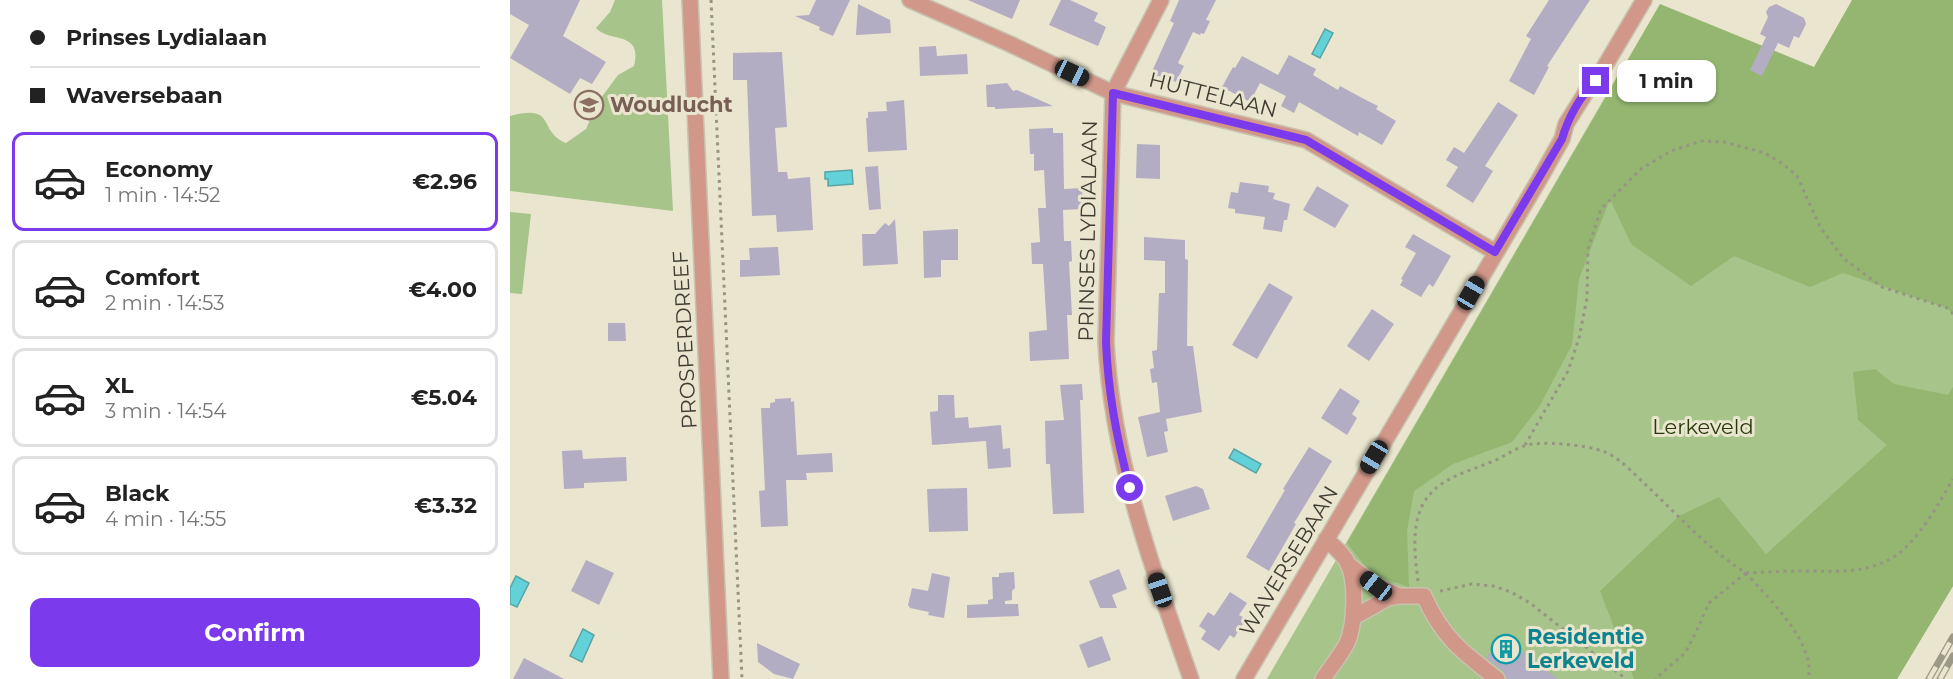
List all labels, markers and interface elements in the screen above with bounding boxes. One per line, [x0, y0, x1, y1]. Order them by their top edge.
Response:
text: Prinses Lydialaan [66, 24, 267, 51]
car [1052, 57, 1092, 89]
callout: 1 min [1617, 60, 1716, 102]
street label: HUTTELAAN [1146, 66, 1280, 123]
route end [1582, 67, 1609, 94]
text: 1 min [1639, 69, 1694, 93]
text: Waversebaan [66, 82, 223, 109]
school or university icon: Woudlucht [573, 89, 605, 121]
place label: Woudlucht [610, 92, 733, 117]
street label: PRINSES LYDIALAAN [1073, 120, 1102, 342]
icon: car [33, 155, 87, 209]
text: Economy [105, 156, 213, 183]
text: €2.96 [412, 168, 477, 195]
text: 1 min · 14:52 [105, 183, 220, 207]
street label: PROSPERDREEF [667, 250, 702, 430]
icon: car [33, 263, 87, 317]
text: Comfort [105, 264, 200, 291]
car [1454, 273, 1488, 313]
text: €4.00 [409, 276, 477, 303]
text: 2 min · 14:53 [105, 291, 225, 315]
icon: car [33, 371, 87, 425]
text: XL [105, 372, 134, 399]
text: €5.04 [411, 384, 477, 411]
text: 3 min · 14:54 [105, 399, 227, 423]
park label: Lerkeveld [1652, 414, 1754, 439]
car [1357, 437, 1391, 477]
route start [1116, 474, 1143, 501]
icon: car [33, 479, 87, 533]
text: Black [105, 480, 169, 507]
street label: WAVERSEBAAN [1234, 481, 1343, 640]
text: €3.32 [414, 492, 477, 519]
text: 4 min · 14:55 [105, 507, 226, 531]
car [1356, 568, 1396, 604]
car [1146, 570, 1174, 610]
button: Confirm [30, 598, 480, 667]
place label: Residentie Lerkeveld [1527, 624, 1644, 673]
building icon: Residentie Lerkeveld [1490, 633, 1522, 665]

